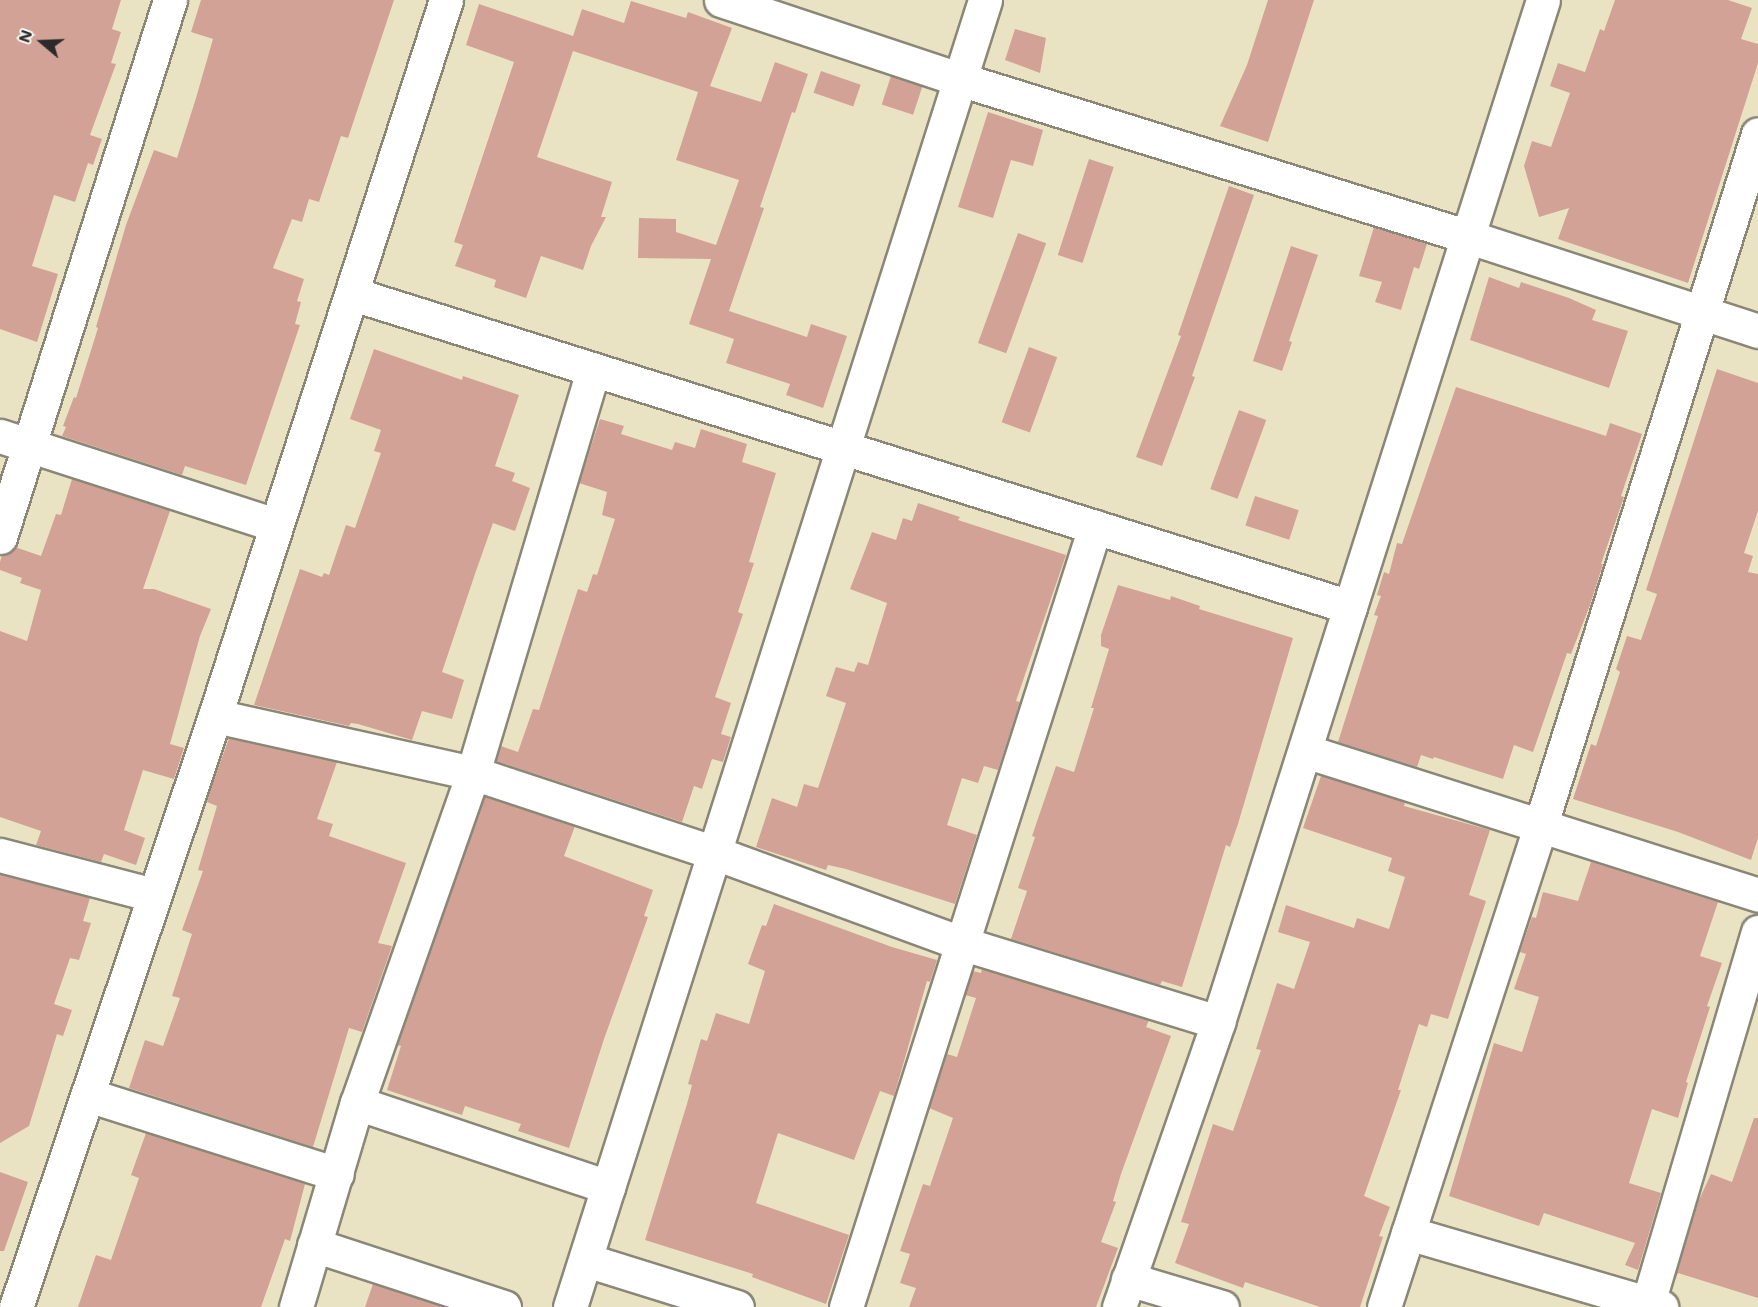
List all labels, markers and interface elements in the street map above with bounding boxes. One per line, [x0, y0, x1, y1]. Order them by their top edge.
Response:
north arrow [12, 12, 72, 72]
text: N [13, 27, 36, 45]

